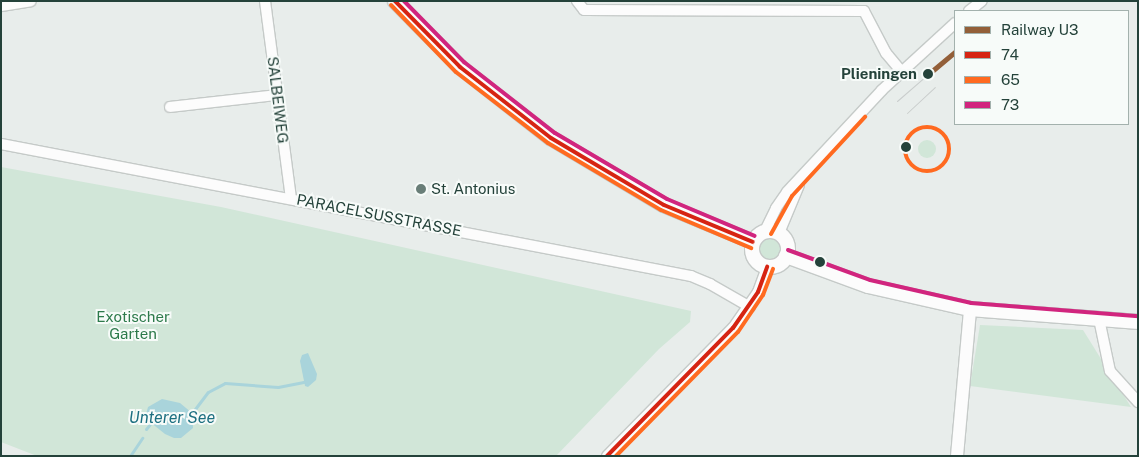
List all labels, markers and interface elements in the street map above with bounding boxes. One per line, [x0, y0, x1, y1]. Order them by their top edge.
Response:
legend [954, 10, 1129, 125]
text: Railway U3 [1001, 21, 1079, 38]
text: 74 [1001, 46, 1019, 63]
street label: SALBEIWEG [264, 55, 292, 145]
place label: Plieningen [841, 65, 917, 83]
marker: Plieningen [921, 67, 935, 81]
text: 65 [1001, 71, 1020, 88]
text: 73 [1001, 96, 1019, 113]
unlabelled marker [901, 142, 911, 152]
place label: St. Antonius [431, 180, 515, 198]
marker: St. Antonius [415, 183, 427, 195]
street label: PARACELSUSSTRASSE [295, 190, 463, 240]
unlabelled marker [815, 257, 825, 267]
park label: Exotischer Garten [96, 307, 170, 342]
water label: Unterer See [129, 408, 215, 428]

